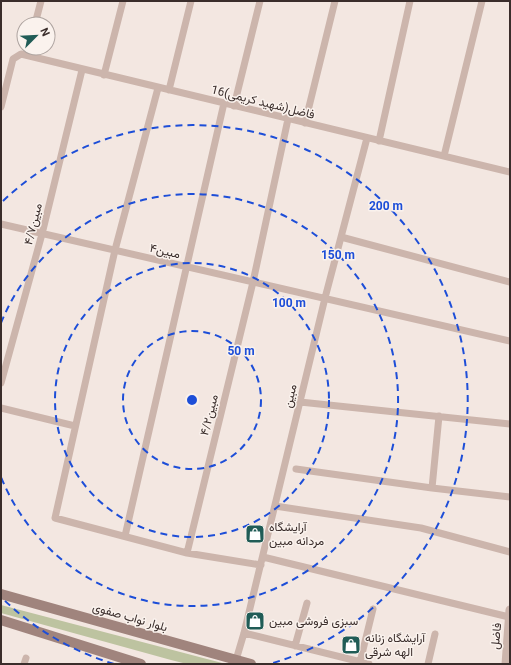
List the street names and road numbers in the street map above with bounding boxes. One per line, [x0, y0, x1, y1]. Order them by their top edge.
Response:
street label: 16فاضل(شهید کریمی) [210, 82, 316, 123]
street label: ۴/۷مبین [21, 202, 46, 247]
street label: ۴مبین [148, 241, 182, 262]
street label: مبین [280, 383, 300, 409]
street label: ۴/۲مبین [197, 393, 222, 437]
street label: بلوار نواب صفوی [91, 600, 169, 635]
street label: فاضل [488, 622, 505, 650]

